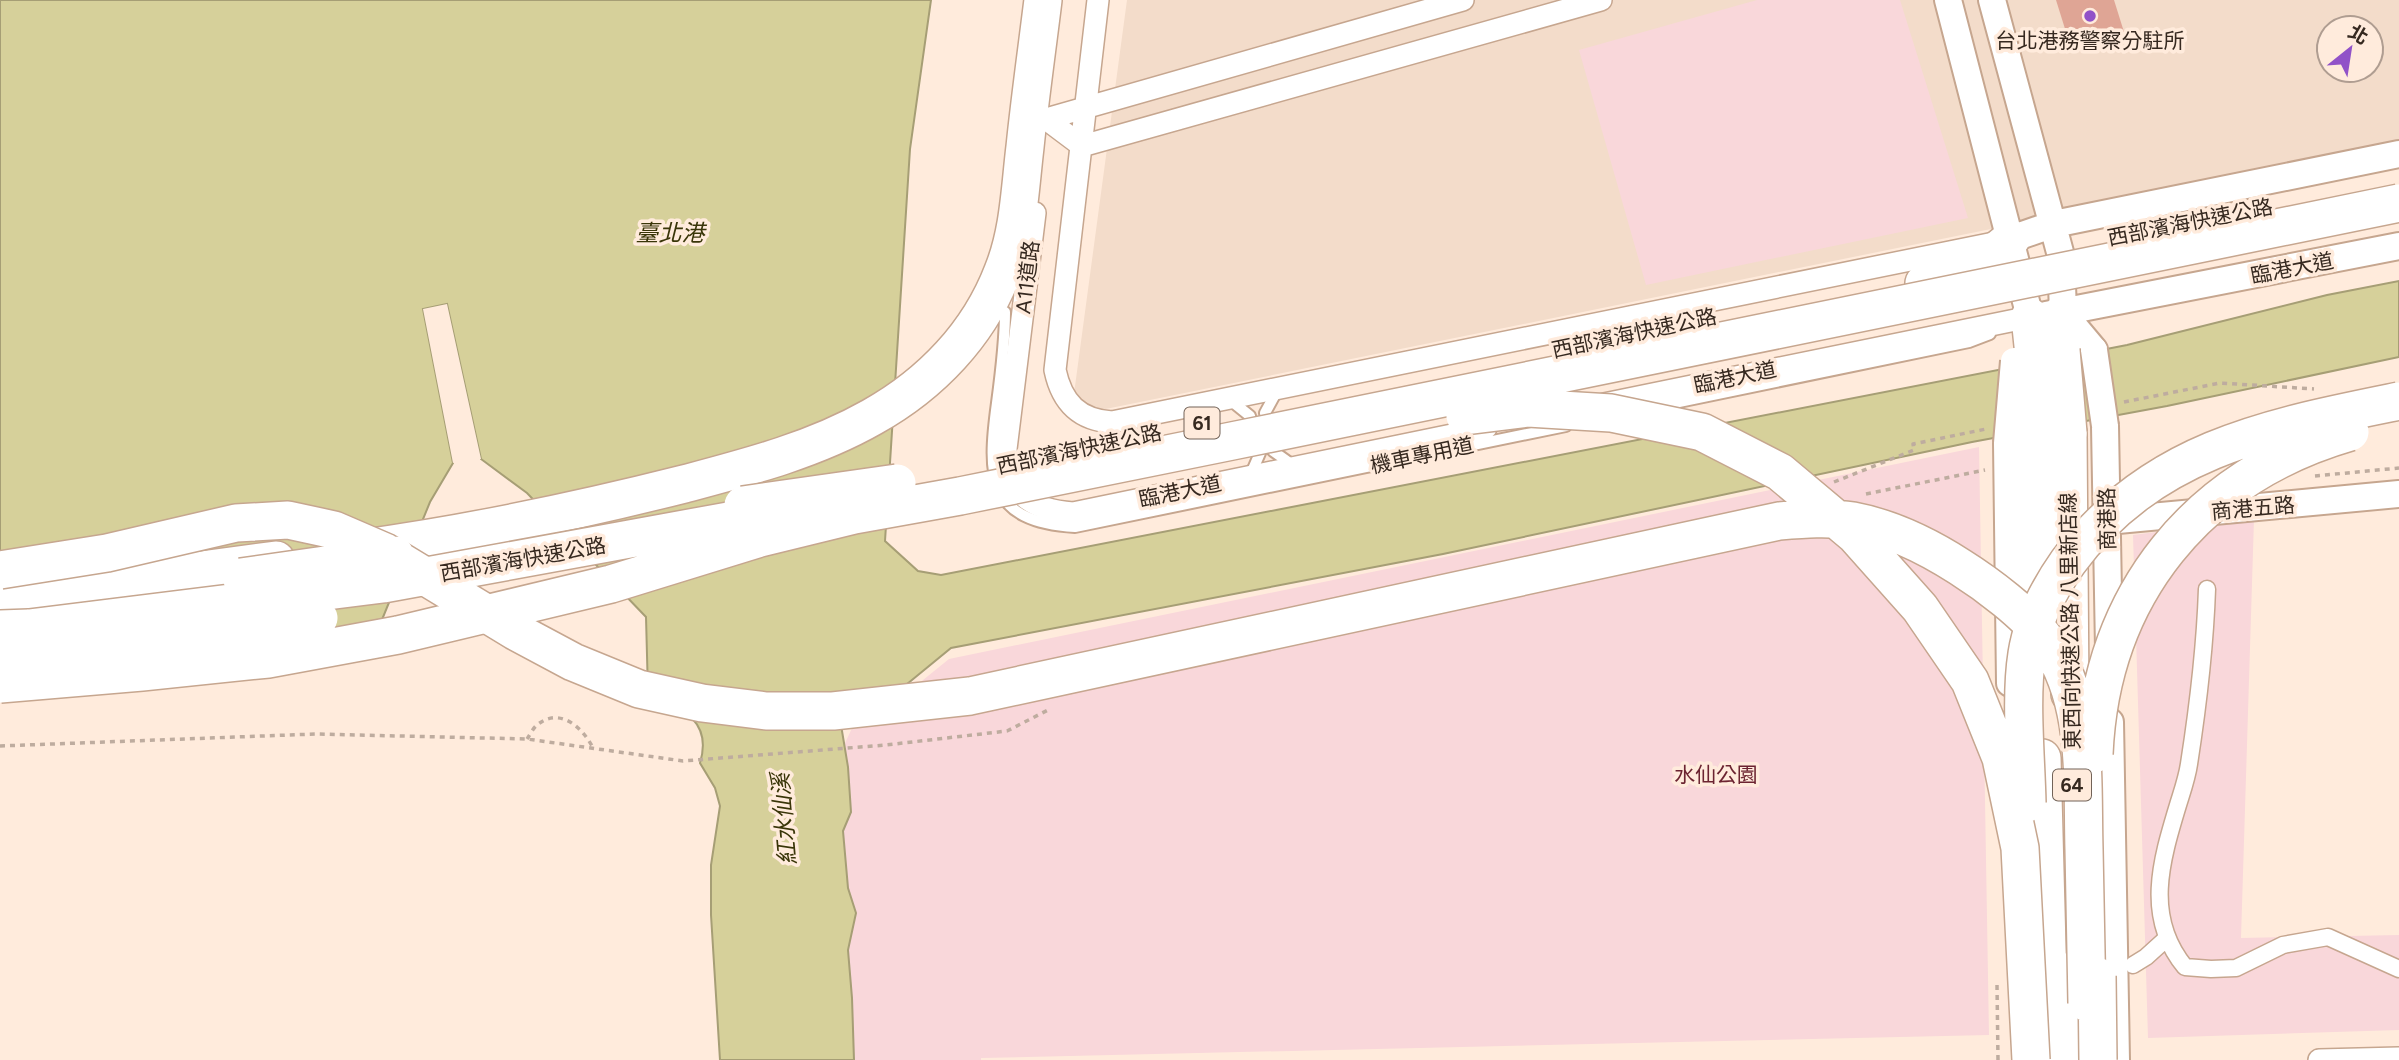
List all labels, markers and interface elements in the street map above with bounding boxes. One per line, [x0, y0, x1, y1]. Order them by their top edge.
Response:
marker: 台北港務警察分駐所 [2082, 8, 2098, 24]
north arrow [2315, 14, 2385, 84]
text: 北 [2344, 20, 2372, 49]
place label: 台北港務警察分駐所 [1996, 28, 2185, 53]
street label: 西部濱海快速公路 [2105, 194, 2275, 250]
water label: 臺北港 [636, 219, 708, 247]
street label: A11道路 [1010, 239, 1044, 315]
street label: 臨港大道 [2248, 248, 2336, 288]
street label: 西部濱海快速公路 [1549, 303, 1719, 363]
street label: 臨港大道 [1691, 356, 1779, 398]
road number: 61 [1184, 408, 1220, 438]
street label: 西部濱海快速公路 [994, 419, 1164, 479]
street label: 機車專用道 [1368, 432, 1476, 478]
street label: 臨港大道 [1136, 470, 1224, 512]
street label: 商港路 [2094, 487, 2120, 551]
street label: 東西向快速公路 八里新店線 [2055, 492, 2085, 750]
street label: 商港五路 [2210, 492, 2296, 524]
street label: 西部濱海快速公路 [438, 532, 608, 586]
park label: 水仙公園 [1674, 762, 1758, 787]
water label: 紅水仙溪 [766, 769, 802, 866]
road number: 64 [2053, 770, 2091, 800]

